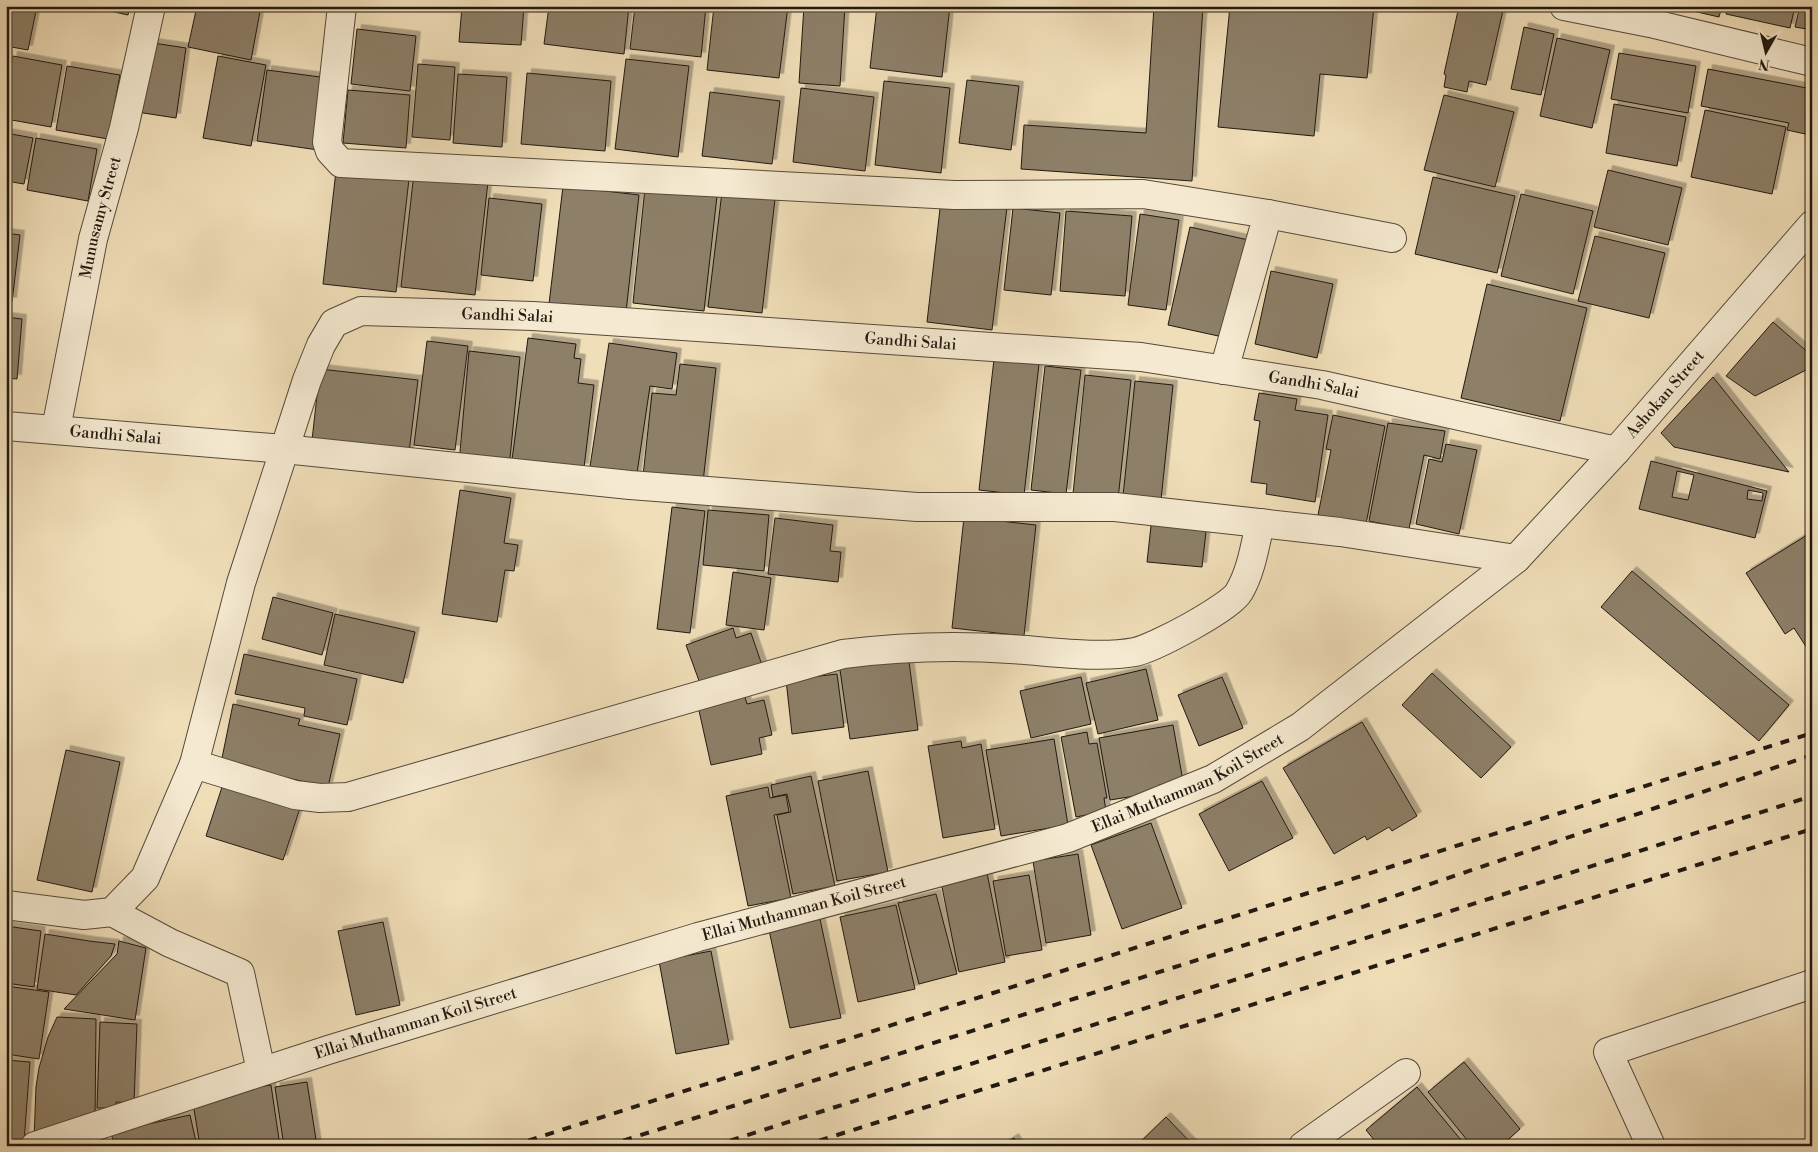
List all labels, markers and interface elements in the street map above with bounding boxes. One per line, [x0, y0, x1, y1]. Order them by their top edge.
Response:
north arrow [1740, 28, 1790, 78]
text: N [1758, 54, 1771, 74]
street label: Munusamy Street [75, 154, 126, 281]
street label: Gandhi Salai [461, 304, 554, 327]
street label: Gandhi Salai [864, 328, 957, 355]
street label: Ashokan Street [1621, 346, 1709, 443]
street label: Gandhi Salai [1267, 367, 1361, 403]
street label: Gandhi Salai [69, 421, 162, 449]
street label: Ellai Muthamman Koil Street [1089, 729, 1287, 837]
street label: Ellai Muthamman Koil Street [700, 872, 909, 945]
street label: Ellai Muthamman Koil Street [312, 983, 520, 1064]

